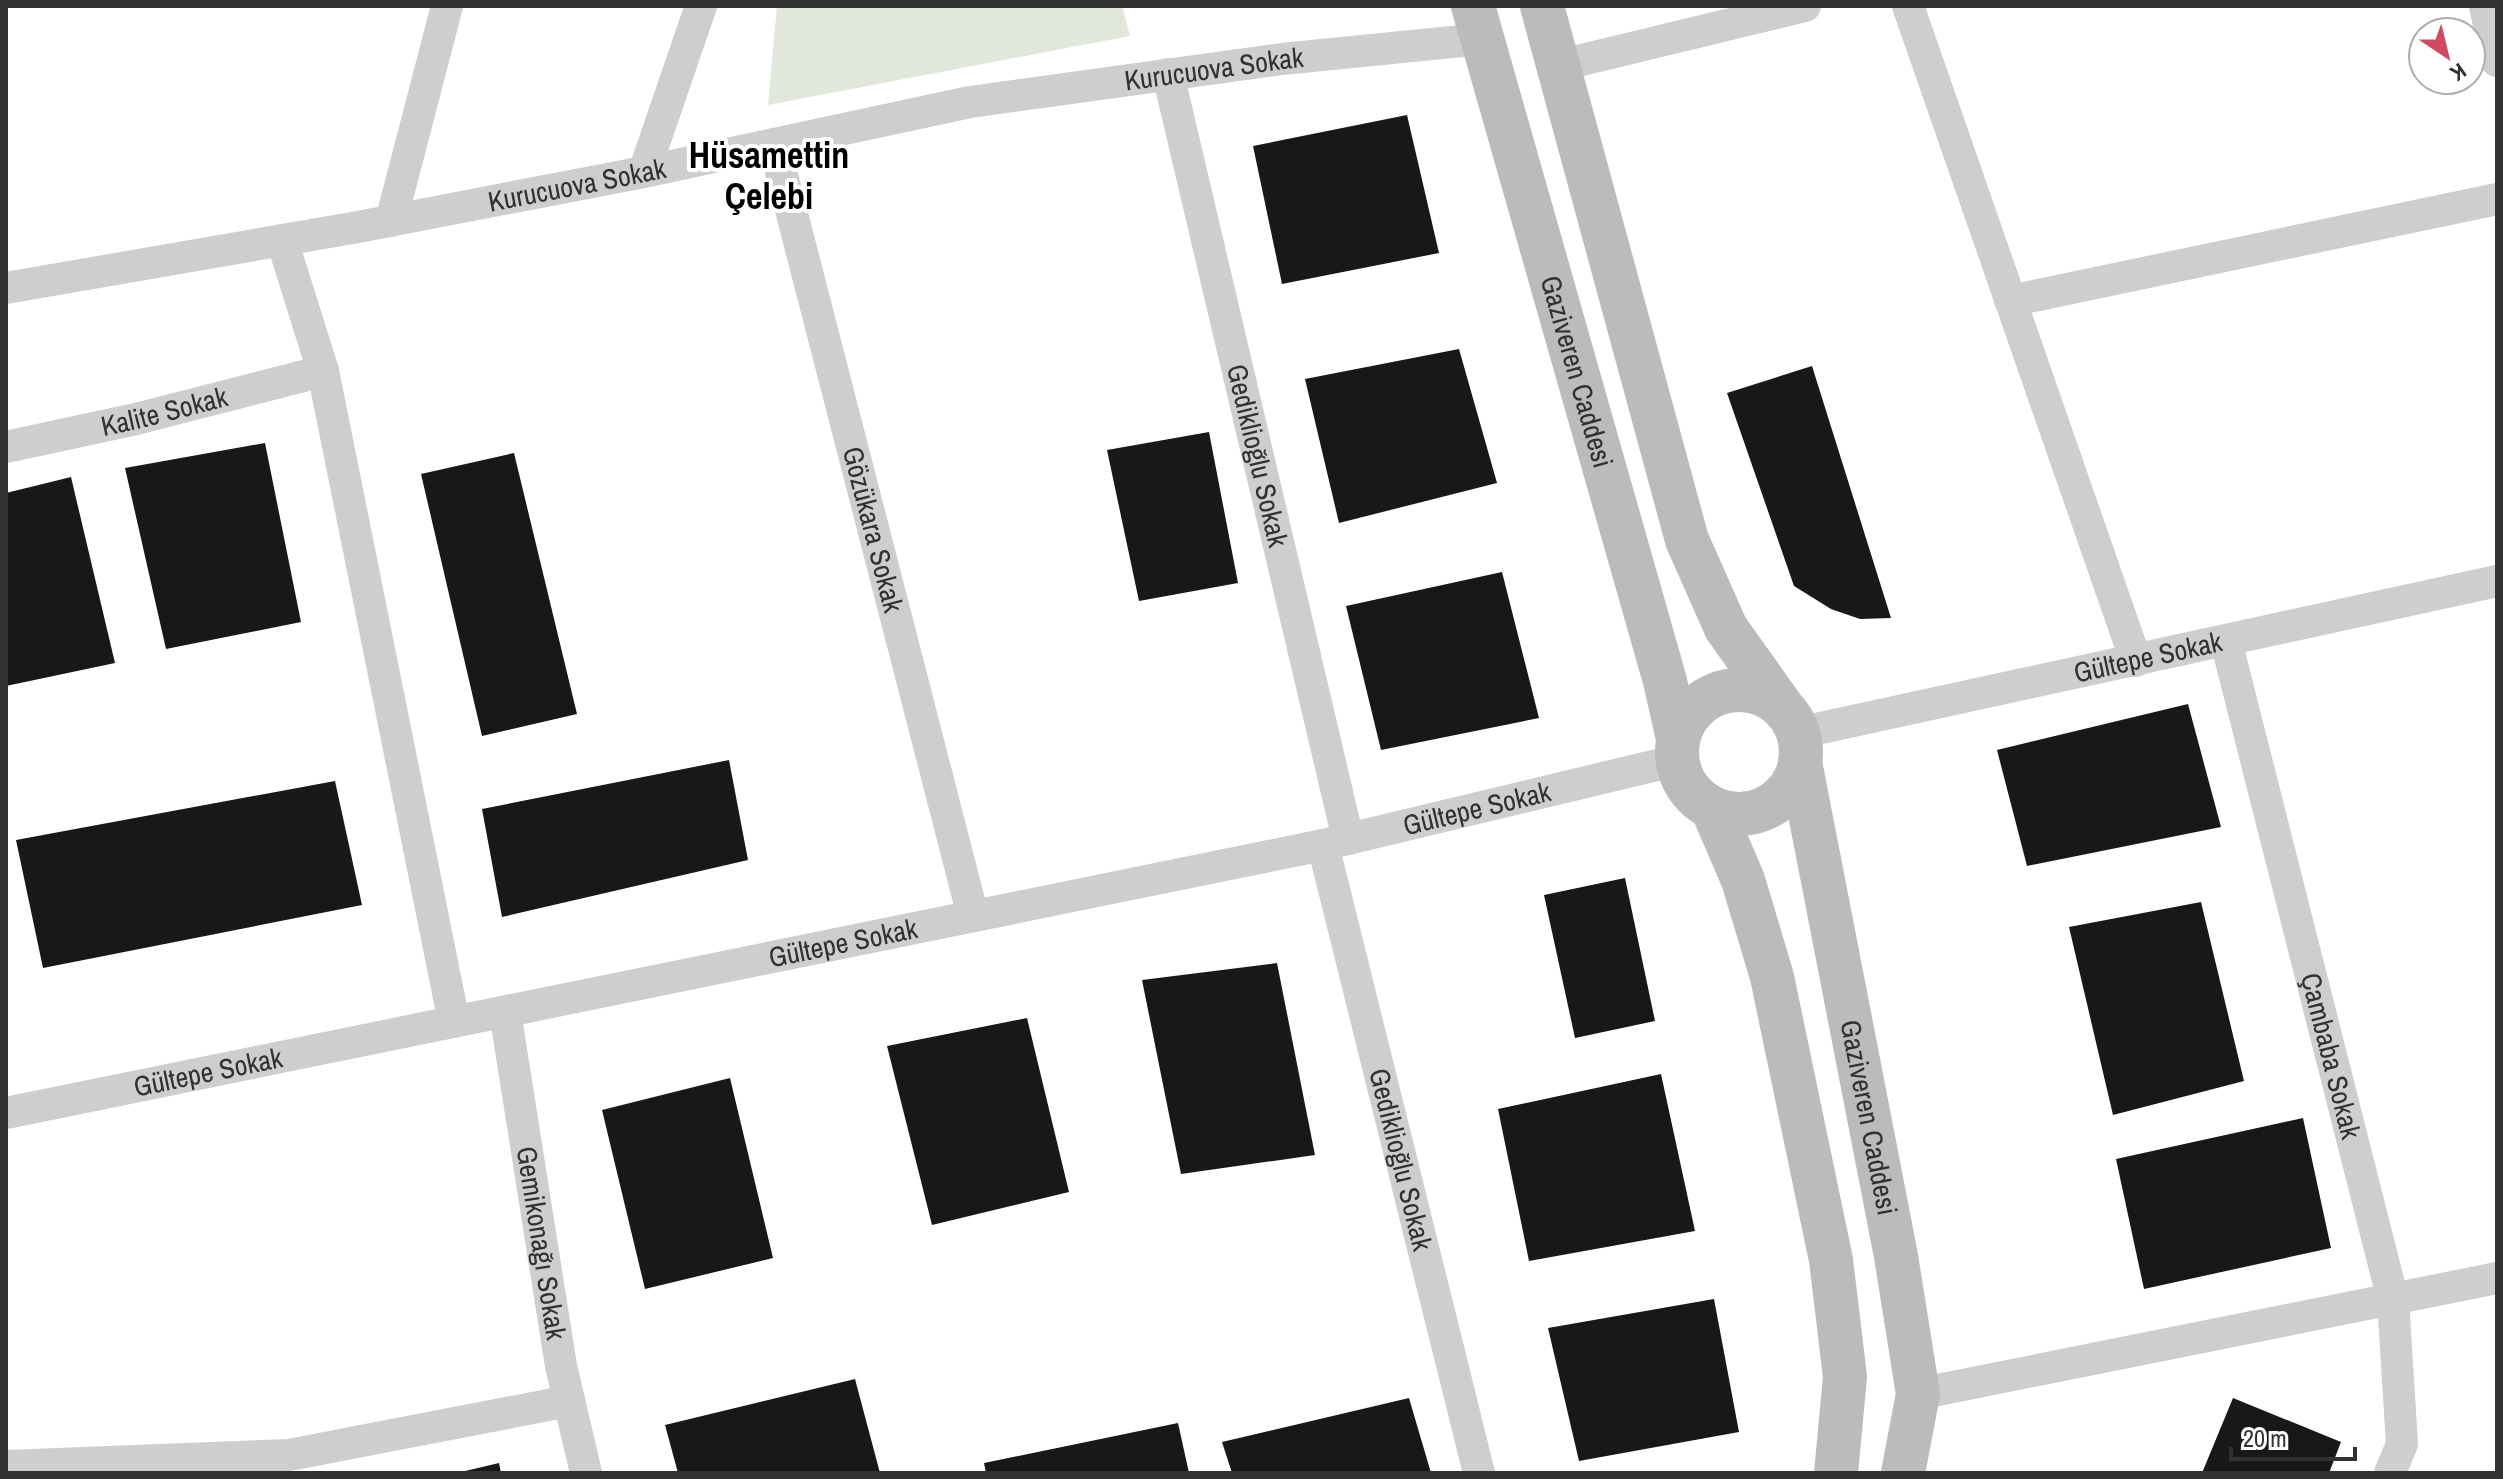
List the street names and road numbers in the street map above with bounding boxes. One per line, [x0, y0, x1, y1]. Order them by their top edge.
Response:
street label: Kurucuova Sokak [1122, 38, 1305, 100]
street label: Kurucuova Sokak [485, 149, 670, 221]
street label: Gaziveren Caddesi [1532, 271, 1622, 472]
street label: Gediklioğlu Sokak [1218, 360, 1298, 551]
street label: Kalite Sokak [97, 377, 232, 445]
street label: Gözükara Sokak [834, 442, 913, 617]
street label: Gültepe Sokak [2070, 622, 2226, 692]
street label: Gültepe Sokak [1399, 772, 1555, 844]
street label: Gültepe Sokak [765, 909, 921, 976]
street label: Çambaba Sokak [2292, 969, 2371, 1143]
street label: Gaziveren Caddesi [1832, 1017, 1907, 1218]
street label: Gültepe Sokak [130, 1038, 286, 1106]
street label: Gediklioğlu Sokak [1360, 1064, 1442, 1255]
street label: Gemikonağı Sokak [508, 1144, 576, 1343]

